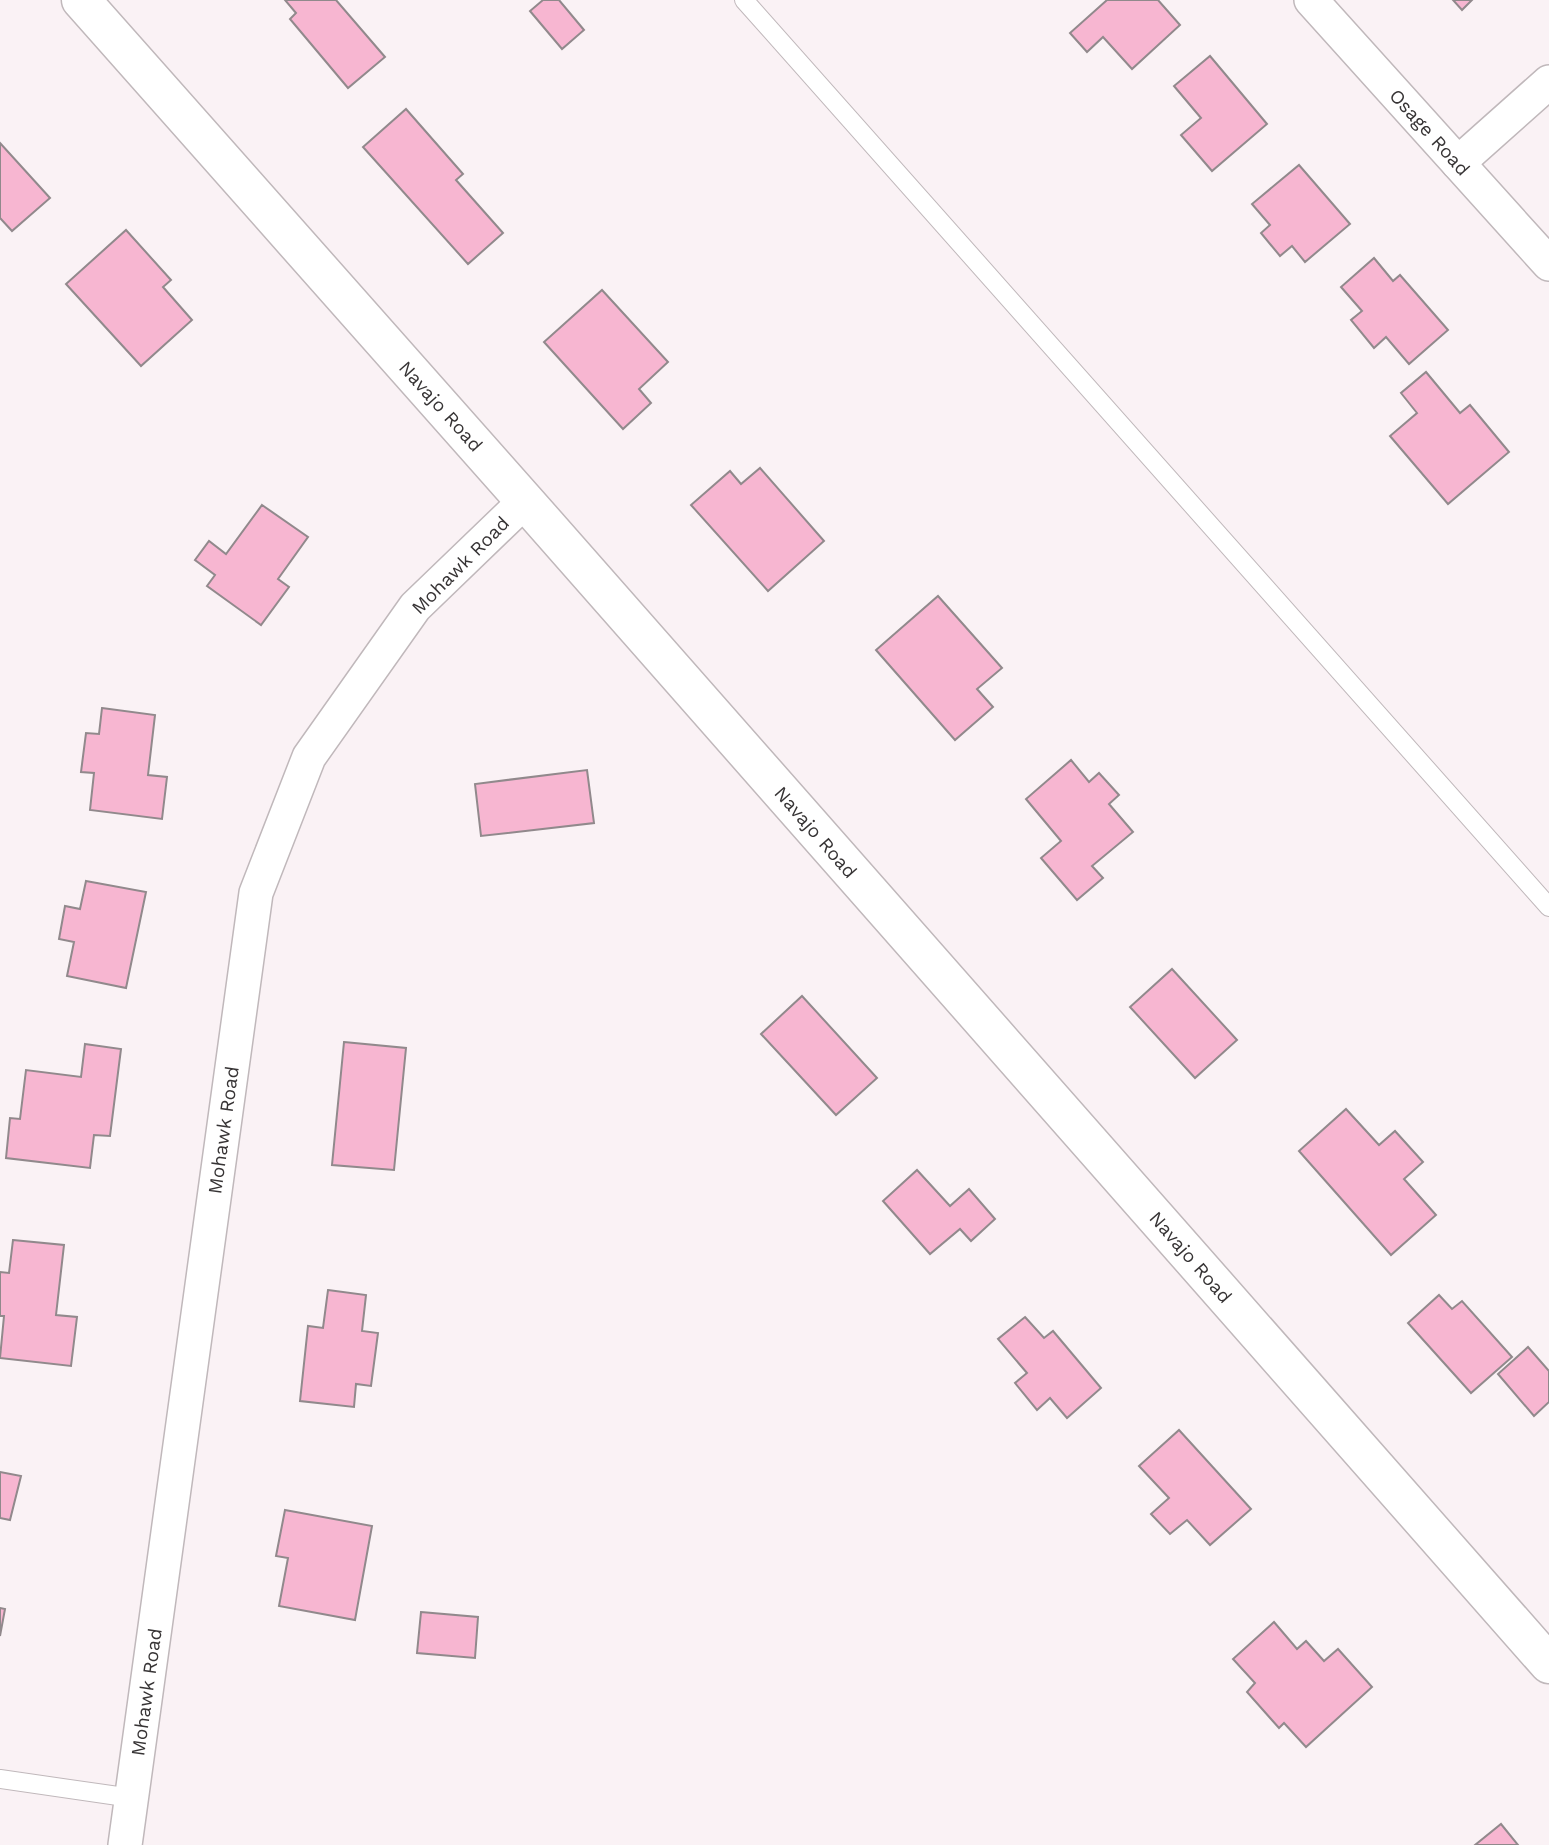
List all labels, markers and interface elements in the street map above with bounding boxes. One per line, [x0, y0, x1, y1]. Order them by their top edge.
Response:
street label: Osage Road [1385, 84, 1475, 181]
street label: Navajo Road [394, 356, 487, 456]
street label: Mohawk Road [407, 512, 514, 619]
street label: Navajo Road [770, 782, 862, 883]
street label: Mohawk Road [203, 1065, 244, 1195]
street label: Navajo Road [1145, 1207, 1237, 1308]
street label: Mohawk Road [126, 1627, 167, 1757]

